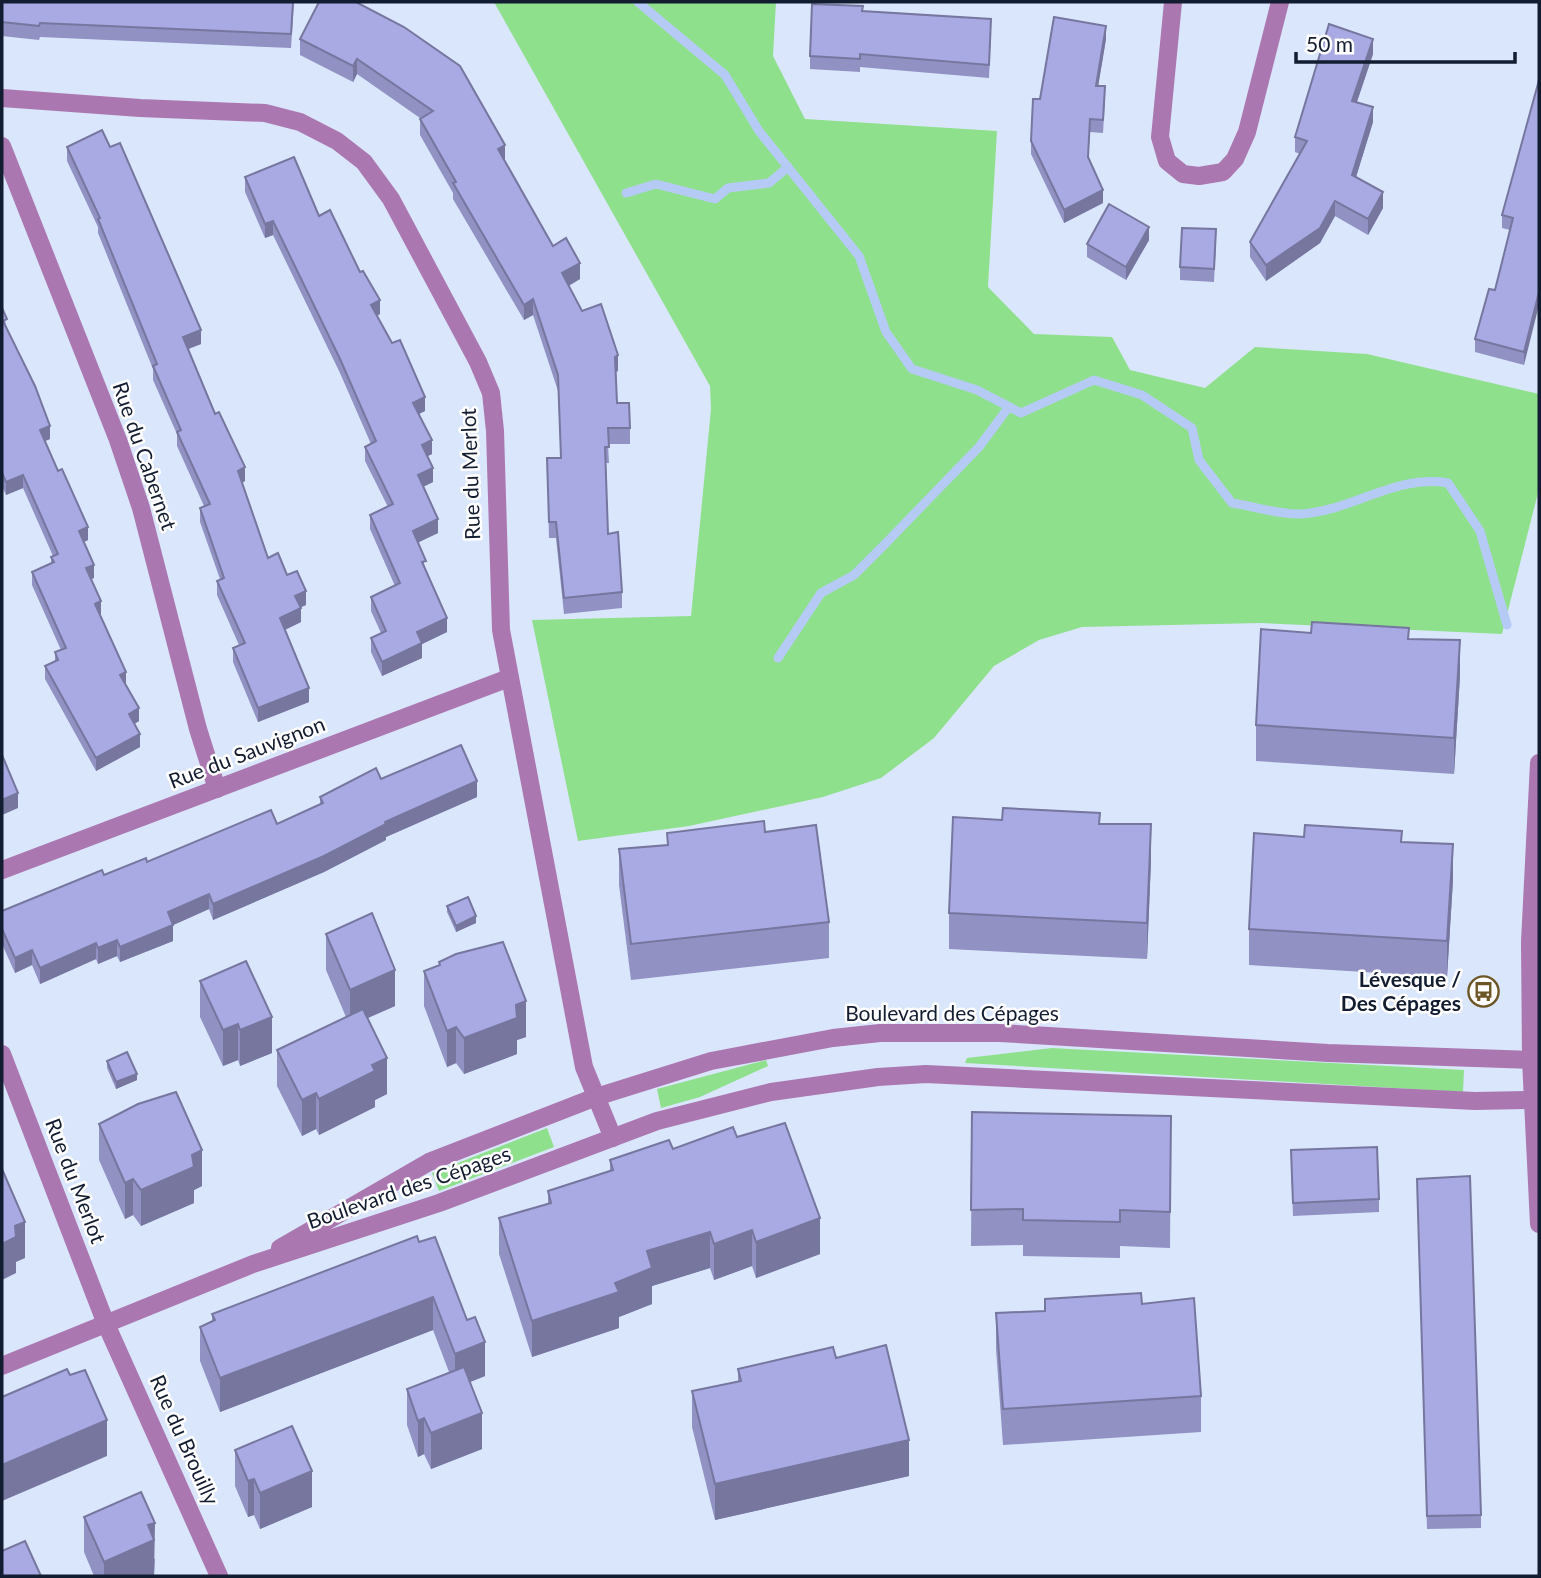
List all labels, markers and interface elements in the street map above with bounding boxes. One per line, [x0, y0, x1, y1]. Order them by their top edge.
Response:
scale bar [1296, 21, 1515, 65]
text: 50 m [1306, 31, 1353, 56]
street label: Rue du Cabernet [108, 378, 183, 533]
street label: Rue du Merlot [455, 407, 484, 540]
street label: Rue du Sauvignon [165, 710, 328, 793]
place label: Lévesque / Des Cépages [1341, 966, 1461, 1015]
bus stop icon: Lévesque / Des Cépages [1467, 975, 1501, 1009]
street label: Boulevard des Cépages [845, 1000, 1059, 1025]
street label: Rue du Merlot [41, 1114, 112, 1247]
street label: Boulevard des Cépages [303, 1140, 514, 1233]
street label: Rue du Brouilly [146, 1370, 225, 1508]

